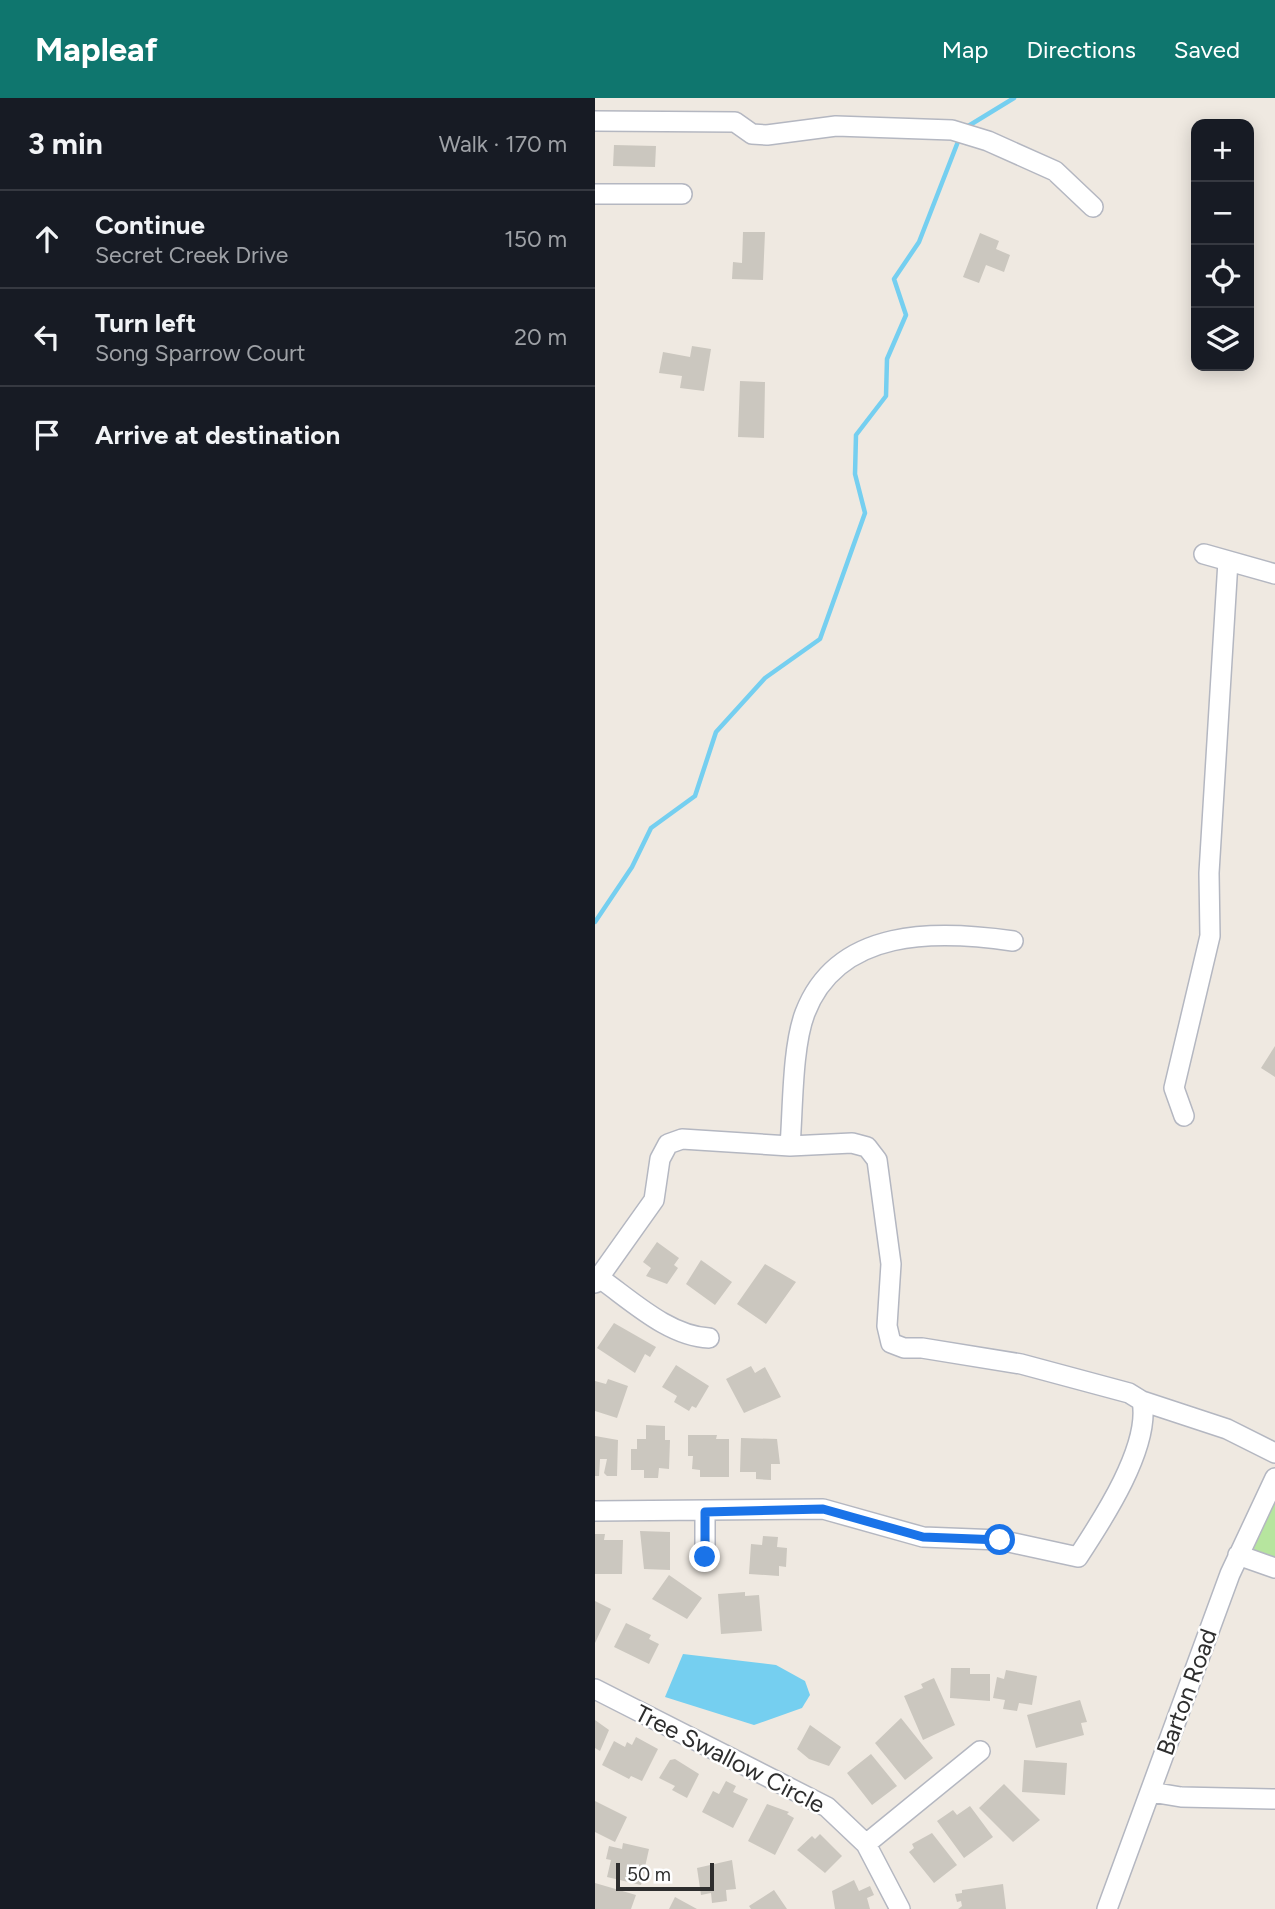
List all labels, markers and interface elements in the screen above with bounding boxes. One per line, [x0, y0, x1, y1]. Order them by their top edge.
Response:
text: Mapleaf [35, 30, 158, 69]
text: Map [942, 35, 988, 64]
text: Directions [1026, 35, 1136, 64]
text: Saved [1174, 35, 1240, 64]
map controls [1191, 119, 1254, 371]
button: + [1191, 119, 1254, 182]
text: 3 min [28, 125, 103, 162]
text: Walk · 170 m [439, 130, 567, 158]
button: − [1191, 182, 1254, 245]
text: Continue [95, 209, 205, 241]
icon: ahead [28, 220, 66, 258]
text: 150 m [504, 225, 567, 253]
text: Secret Creek Drive [95, 241, 288, 269]
button: locate [1191, 245, 1254, 308]
text: Turn left [95, 307, 196, 339]
button: layers [1191, 308, 1254, 371]
icon: left [28, 318, 66, 356]
text: 20 m [514, 323, 567, 351]
text: Song Sparrow Court [95, 339, 305, 367]
icon: arrive [28, 416, 66, 454]
text: Arrive at destination [95, 419, 340, 451]
route start [984, 1524, 1015, 1555]
route end [689, 1541, 720, 1572]
street label: Barton Road [1150, 1625, 1223, 1759]
street label: Tree Swallow Circle [630, 1698, 830, 1819]
scale bar [616, 1860, 714, 1892]
text: 50 m [627, 1863, 671, 1886]

